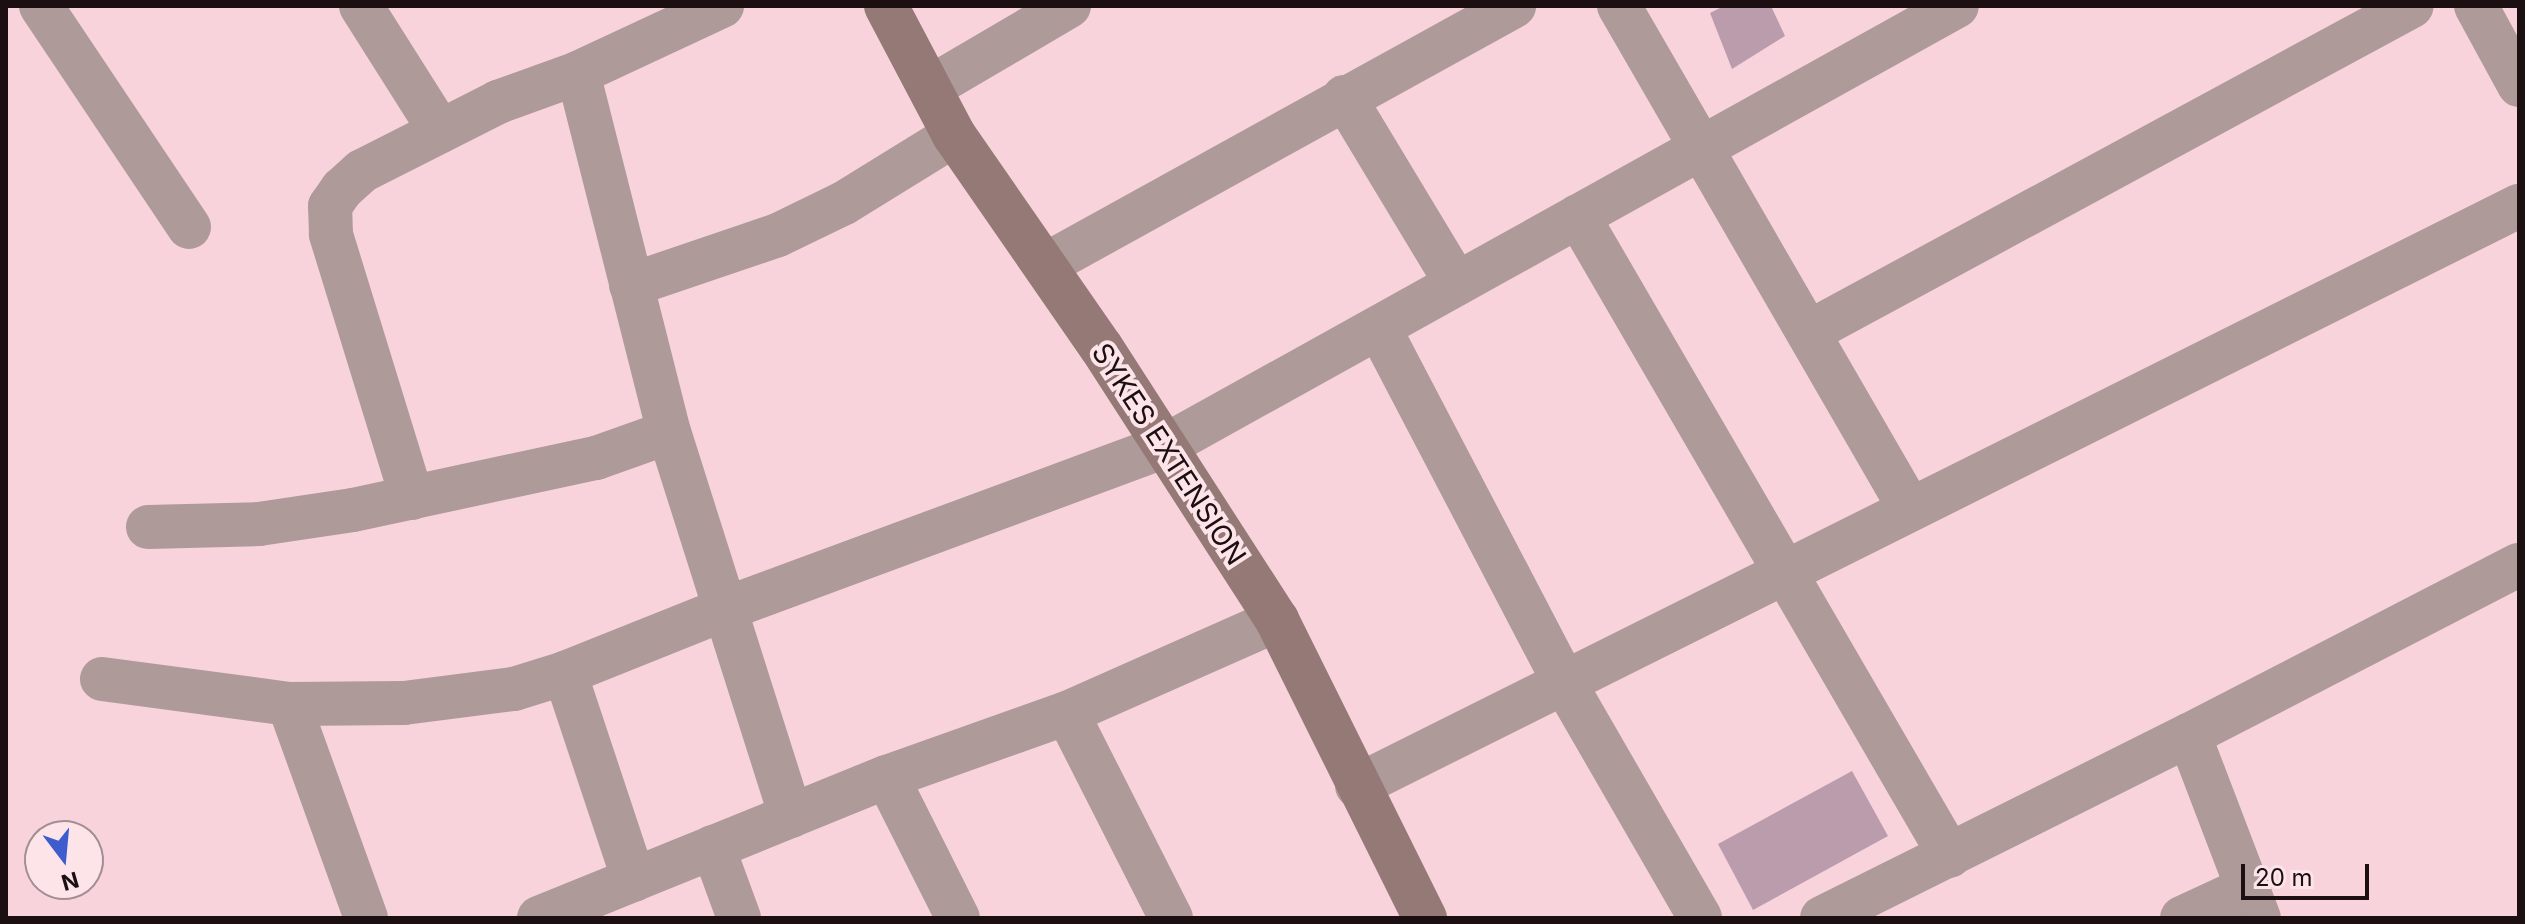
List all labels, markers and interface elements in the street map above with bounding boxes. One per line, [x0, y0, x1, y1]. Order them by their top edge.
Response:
street label: SYKES EXTENSION [1085, 337, 1253, 571]
north arrow [24, 820, 104, 900]
scale bar [2245, 848, 2373, 898]
text: 20 m [2255, 863, 2313, 892]
text: N [58, 866, 82, 896]

